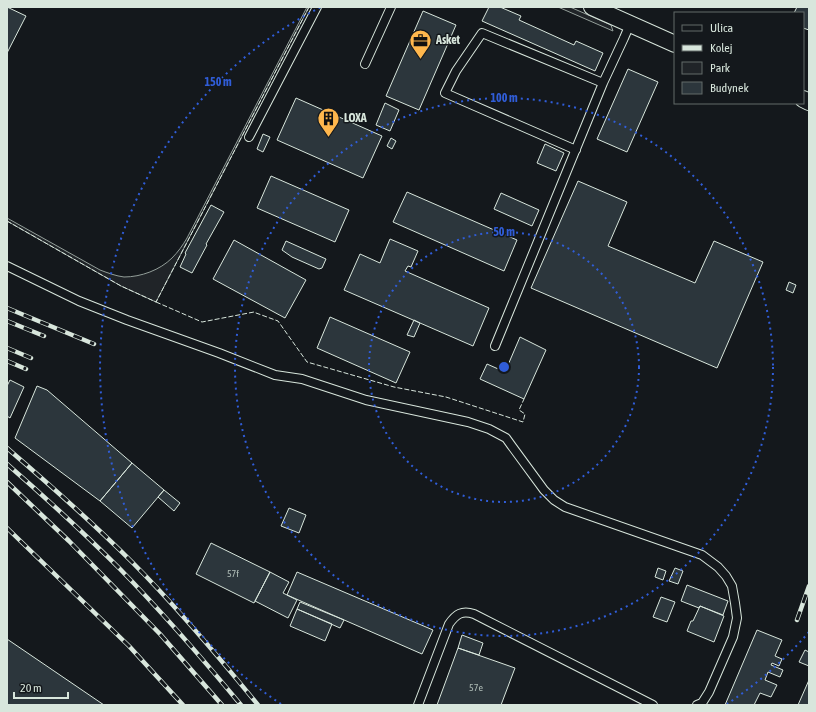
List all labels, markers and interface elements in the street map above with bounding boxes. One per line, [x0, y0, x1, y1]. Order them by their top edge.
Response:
legend [674, 12, 804, 104]
text: Ulica [710, 21, 733, 35]
office icon: Asket [408, 27, 434, 60]
place label: Asket [435, 33, 461, 47]
text: Kolej [710, 41, 733, 55]
text: Park [710, 61, 731, 75]
text: 150 m [204, 75, 232, 89]
text: Budynek [710, 81, 749, 95]
text: 100 m [490, 91, 518, 105]
building icon: LOXA [316, 105, 342, 138]
place label: LOXA [344, 111, 367, 125]
text: 50 m [493, 225, 515, 239]
centre of rings [497, 360, 511, 374]
house number: 57f [227, 568, 239, 579]
scale bar [14, 674, 68, 700]
text: 20 m [20, 681, 42, 695]
house number: 57e [469, 682, 483, 693]

